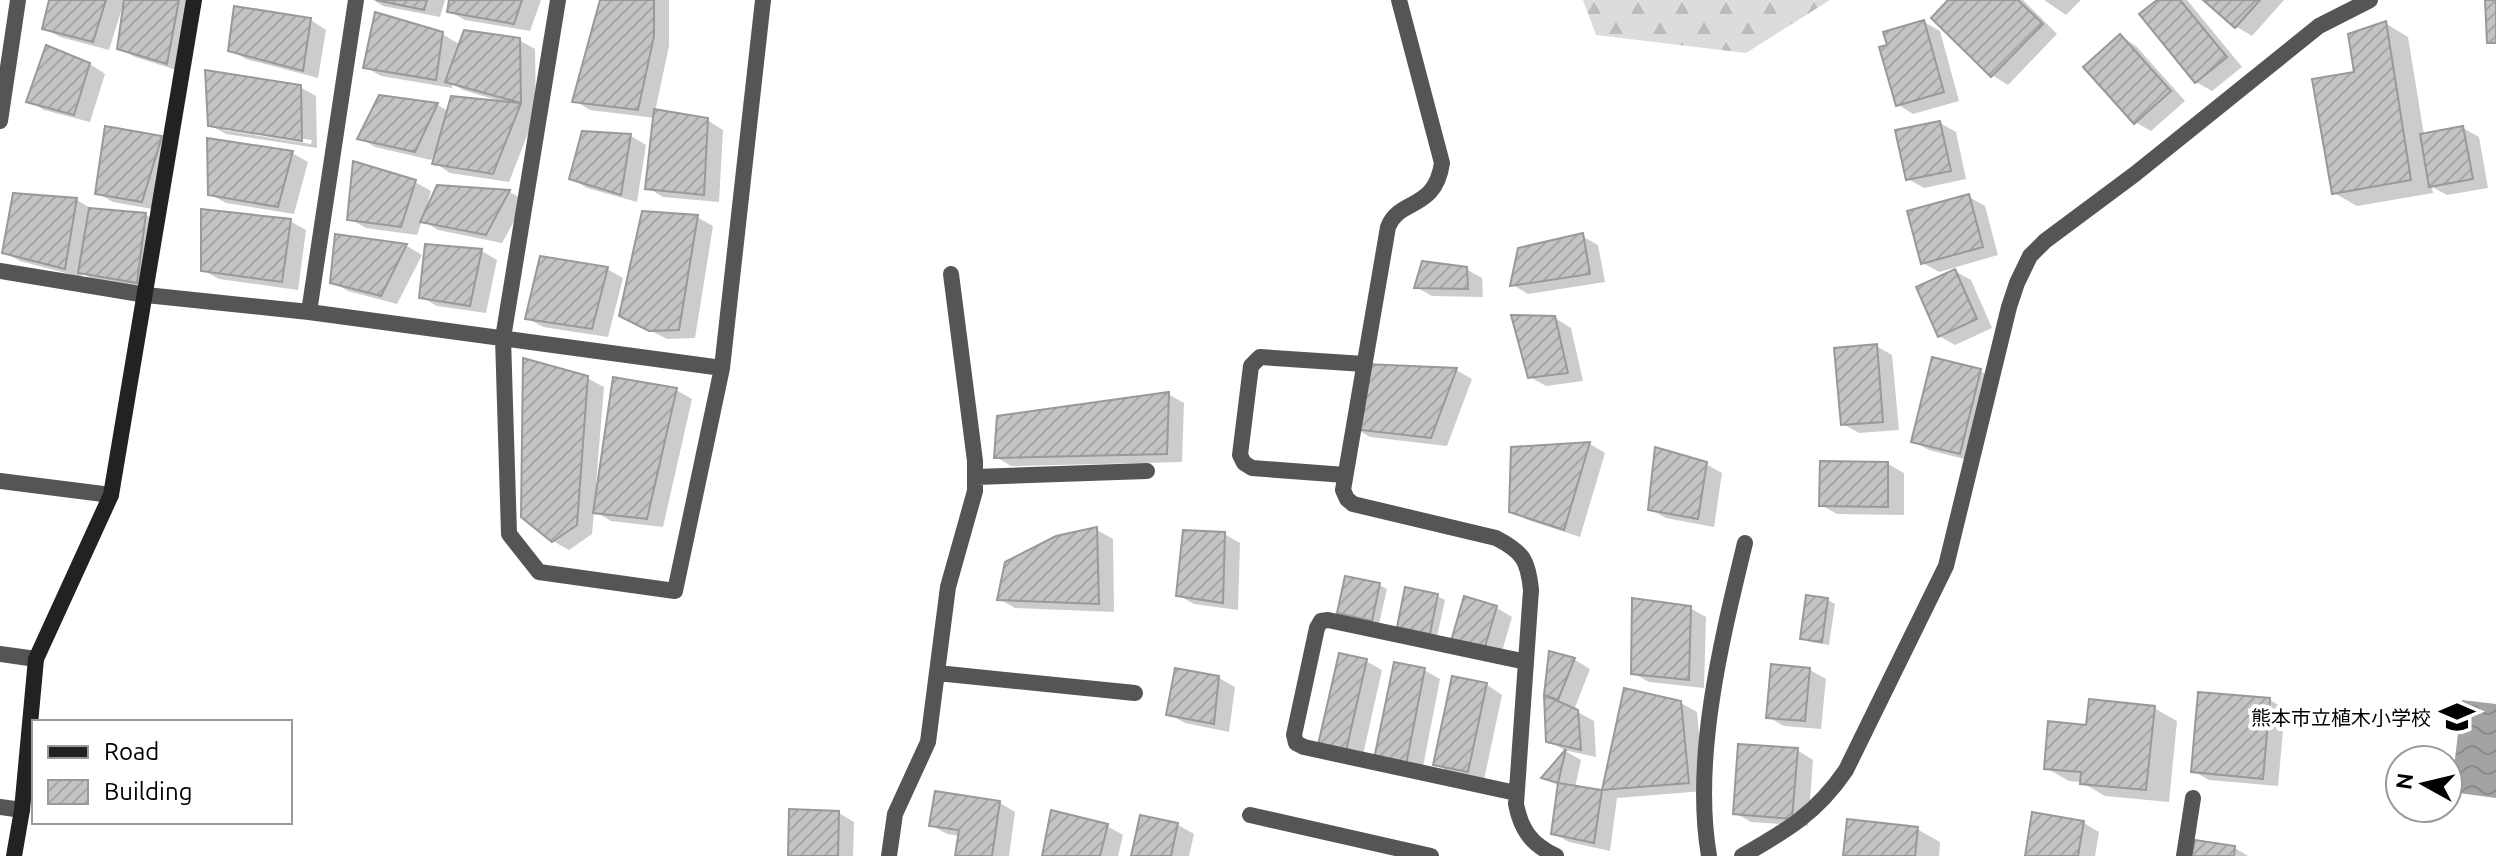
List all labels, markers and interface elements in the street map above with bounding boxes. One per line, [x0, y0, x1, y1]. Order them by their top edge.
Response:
school or university icon: 熊本市立植木小学校 [2438, 698, 2476, 736]
place label: 熊本市立植木小学校 [2251, 706, 2431, 729]
legend [32, 720, 292, 824]
text: Road [104, 738, 159, 765]
north arrow [2384, 744, 2464, 824]
text: N [2390, 771, 2417, 791]
text: Building [104, 778, 192, 805]

